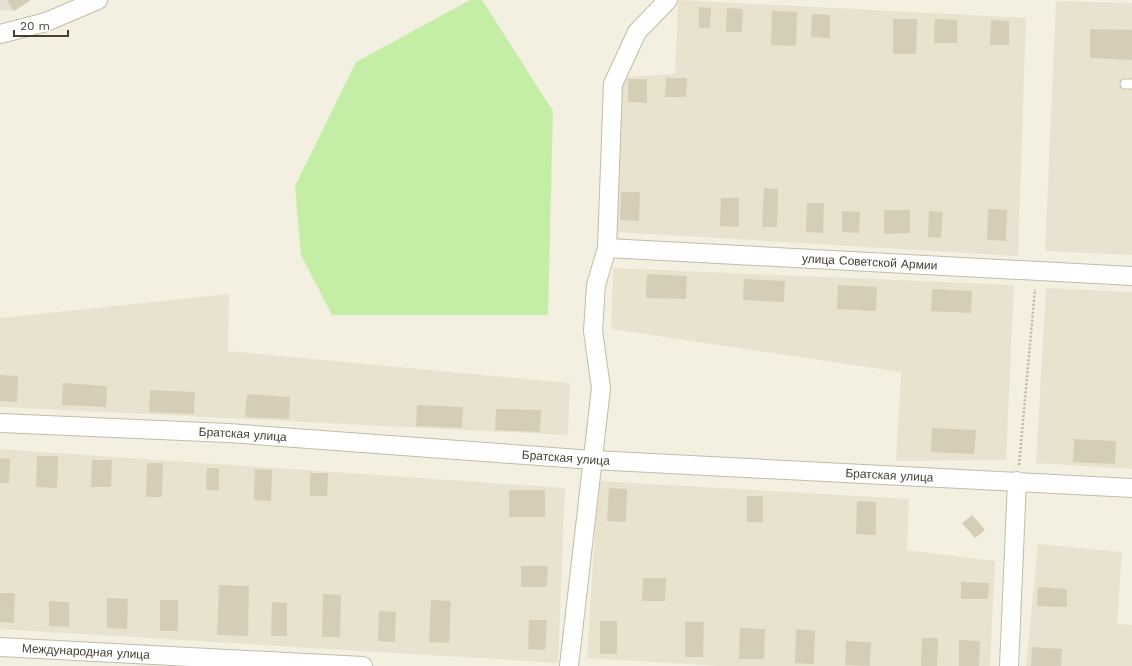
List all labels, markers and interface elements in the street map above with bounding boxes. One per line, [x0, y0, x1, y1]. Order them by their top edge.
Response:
scale bar [14, 12, 68, 38]
text: 20 m [20, 19, 50, 33]
street label: улица Советской Армии [802, 251, 938, 273]
street label: Братская улица [198, 425, 288, 444]
street label: Братская улица [521, 448, 611, 468]
street label: Братская улица [845, 466, 934, 485]
street label: Международная улица [22, 641, 151, 662]

